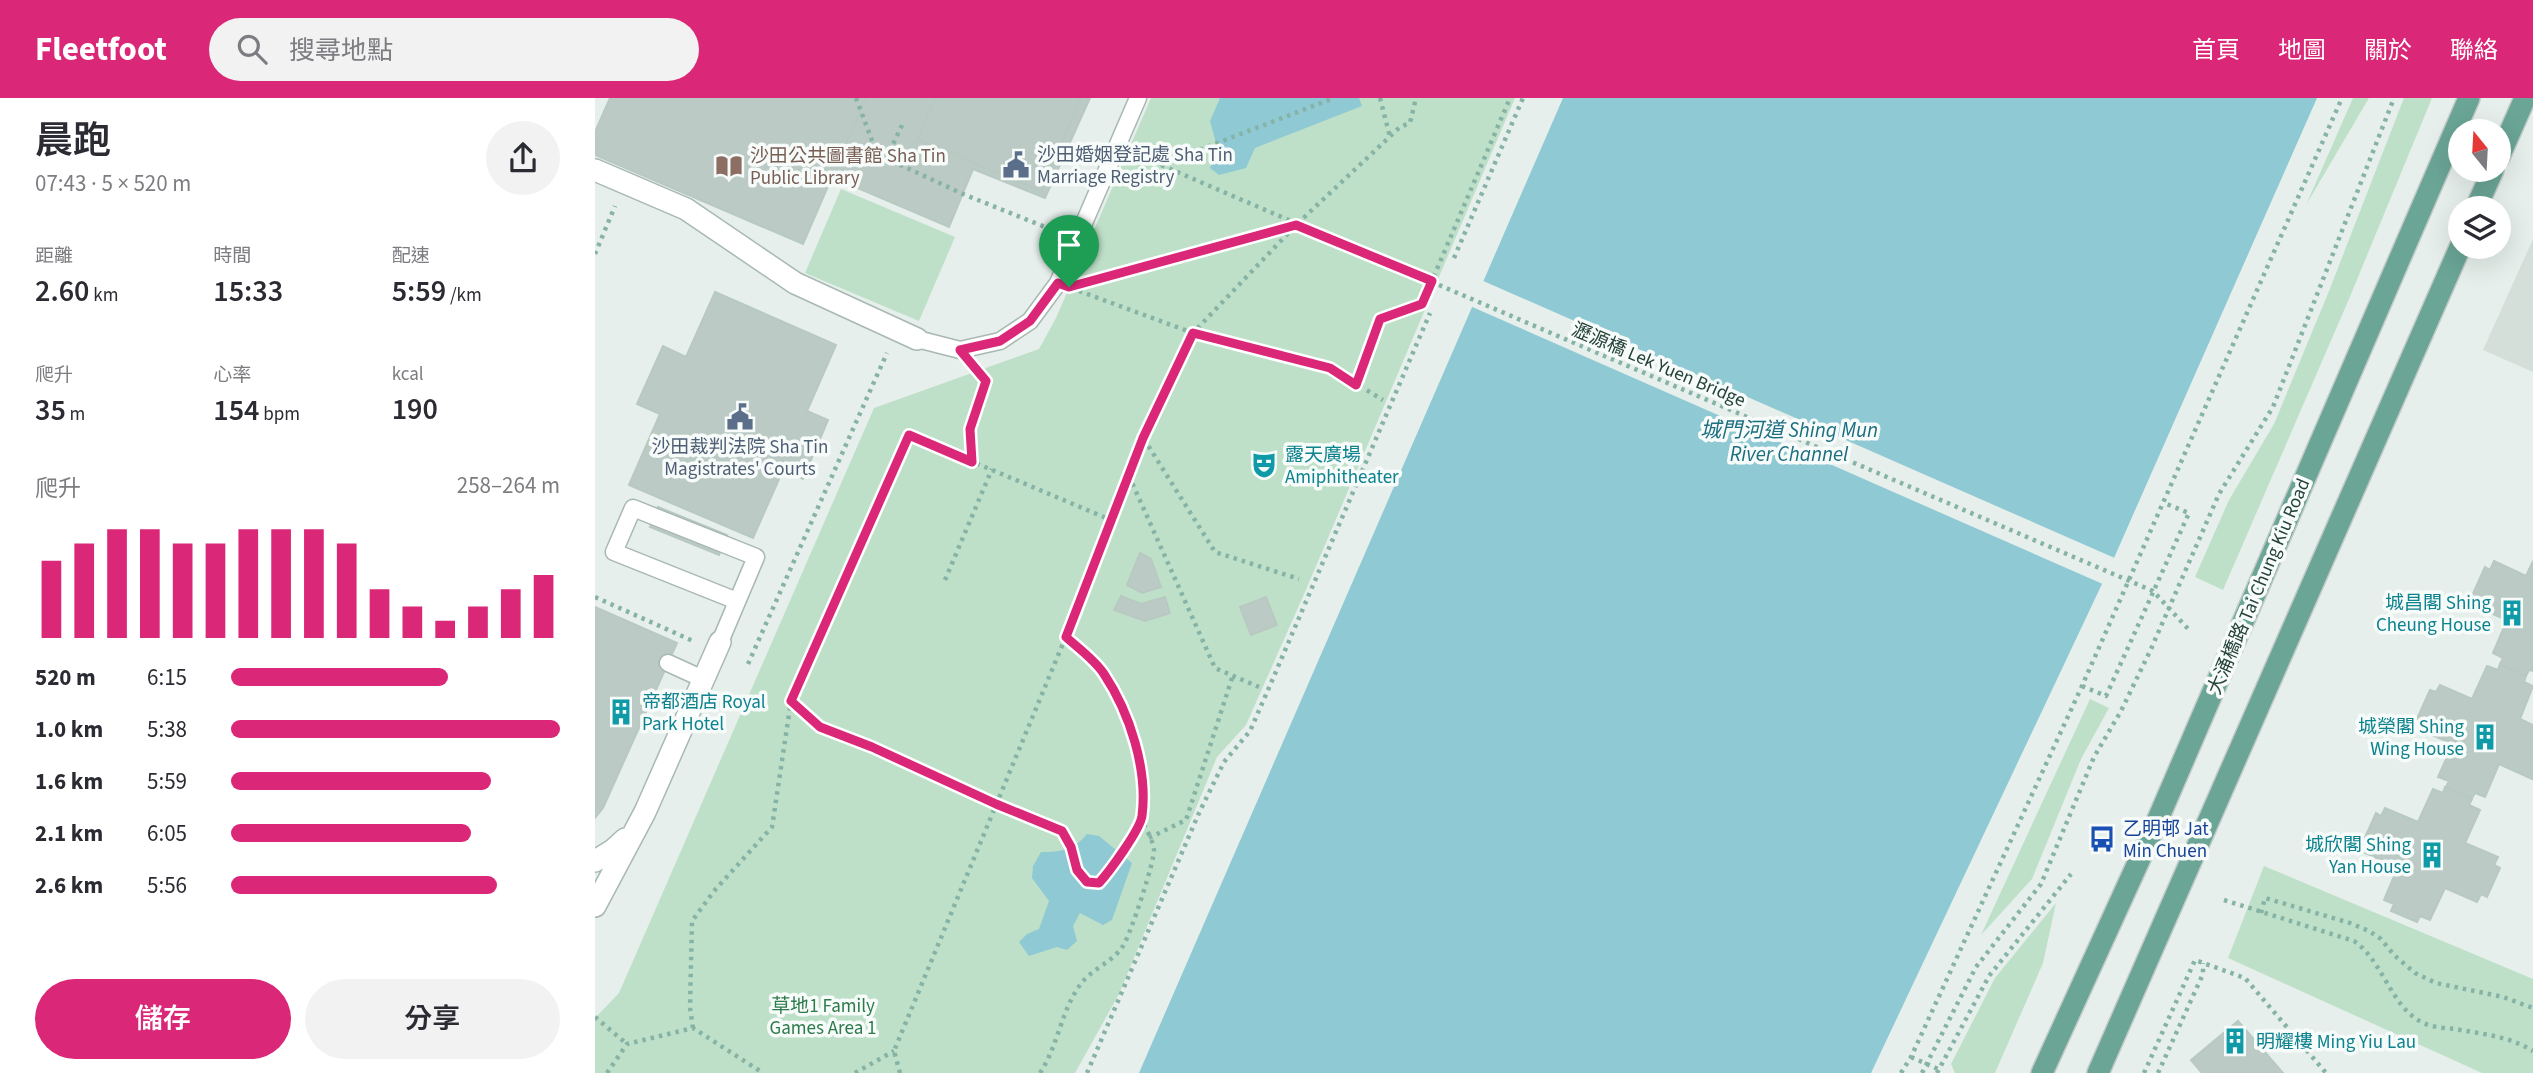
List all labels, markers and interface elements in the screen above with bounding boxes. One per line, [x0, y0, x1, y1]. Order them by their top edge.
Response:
search box [209, 18, 699, 81]
text: Fleetfoot [35, 26, 167, 73]
icon: search [233, 30, 271, 68]
text: 搜尋地點 [289, 32, 393, 69]
text: 首頁 [2192, 33, 2240, 68]
text: 地圖 [2278, 33, 2326, 68]
text: 關於 [2364, 33, 2412, 68]
text: 聯絡 [2450, 33, 2498, 68]
text: 晨跑 [35, 114, 111, 168]
north arrow [2448, 119, 2511, 182]
map controls [2448, 119, 2511, 259]
button: share [486, 121, 560, 195]
place label: 沙田婚姻登記處 Sha Tin Marriage Registry [1037, 142, 1233, 191]
place label: 沙田公共圖書館 Sha Tin Public Library [750, 143, 946, 192]
public building icon: 沙田婚姻登記處 Sha Tin Marriage Registry [1001, 150, 1031, 180]
library icon: 沙田公共圖書館 Sha Tin Public Library [714, 151, 744, 181]
text: 07:43 · 5 × 520 m [35, 167, 191, 200]
button: layers [2448, 196, 2511, 259]
pin [1039, 215, 1099, 287]
icon: arrive [1050, 226, 1088, 264]
text: 距離 [35, 243, 73, 270]
text: 時間 [213, 243, 251, 270]
text: 配速 [392, 243, 430, 270]
text: 2.60 [35, 270, 89, 313]
text: 15:33 [213, 270, 283, 313]
text: 5:59 [392, 270, 446, 313]
text: km [89, 282, 118, 309]
text: /km [446, 282, 482, 309]
street label: 瀝源橋 Lek Yuen Bridge [1567, 317, 1750, 414]
text: kcal [392, 361, 424, 388]
text: 爬升 [35, 362, 73, 389]
text: 心率 [213, 362, 251, 389]
text: 190 [392, 388, 438, 431]
text: 35 [35, 389, 66, 432]
text: 154 [213, 389, 260, 432]
text: m [66, 401, 85, 428]
text: bpm [260, 401, 300, 428]
public building icon: 沙田裁判法院 Sha Tin Magistrates' Courts [725, 402, 755, 432]
water label: 城門河道 Shing Mun River Channel [1700, 415, 1878, 469]
place label: 沙田裁判法院 Sha Tin Magistrates' Courts [652, 434, 828, 483]
place label: 露天廣場 Amiphitheater [1285, 442, 1399, 491]
theatre icon: 露天廣場 Amiphitheater [1249, 450, 1279, 480]
text: 258–264 m [457, 469, 560, 502]
text: 爬升 [35, 472, 81, 505]
street label: 大涌橋路 Tai Chung Kiu Road [2202, 474, 2317, 699]
place label: 城昌閣 Shing Cheung House [2376, 590, 2491, 639]
building icon: 城昌閣 Shing Cheung House [2497, 598, 2527, 628]
text: 520 m [35, 661, 96, 694]
text: 6:15 [147, 661, 187, 694]
place label: 帝都酒店 Royal Park Hotel [642, 689, 766, 738]
building icon: 帝都酒店 Royal Park Hotel [606, 697, 636, 727]
text: 1.0 km [35, 713, 103, 746]
text: 5:38 [147, 713, 187, 746]
place label: 城榮閣 Shing Wing House [2358, 714, 2464, 763]
building icon: 城榮閣 Shing Wing House [2470, 722, 2500, 752]
text: 1.6 km [35, 765, 103, 798]
text: 5:59 [147, 765, 187, 798]
place label: 乙明邨 Jat Min Chuen [2123, 816, 2209, 865]
text: 2.1 km [35, 817, 103, 850]
text: 6:05 [147, 817, 187, 850]
bus stop icon: 乙明邨 Jat Min Chuen [2087, 824, 2117, 854]
place label: 城欣閣 Shing Yan House [2305, 832, 2411, 881]
building icon: 城欣閣 Shing Yan House [2417, 840, 2447, 870]
text: 2.6 km [35, 869, 103, 902]
text: 5:56 [147, 869, 187, 902]
button: 儲存 [35, 979, 291, 1059]
button: 分享 [305, 979, 560, 1059]
park label: 草地1 Family Games Area 1 [770, 993, 876, 1042]
building icon: 明耀樓 Ming Yiu Lau [2220, 1026, 2250, 1056]
place label: 明耀樓 Ming Yiu Lau [2256, 1029, 2416, 1056]

